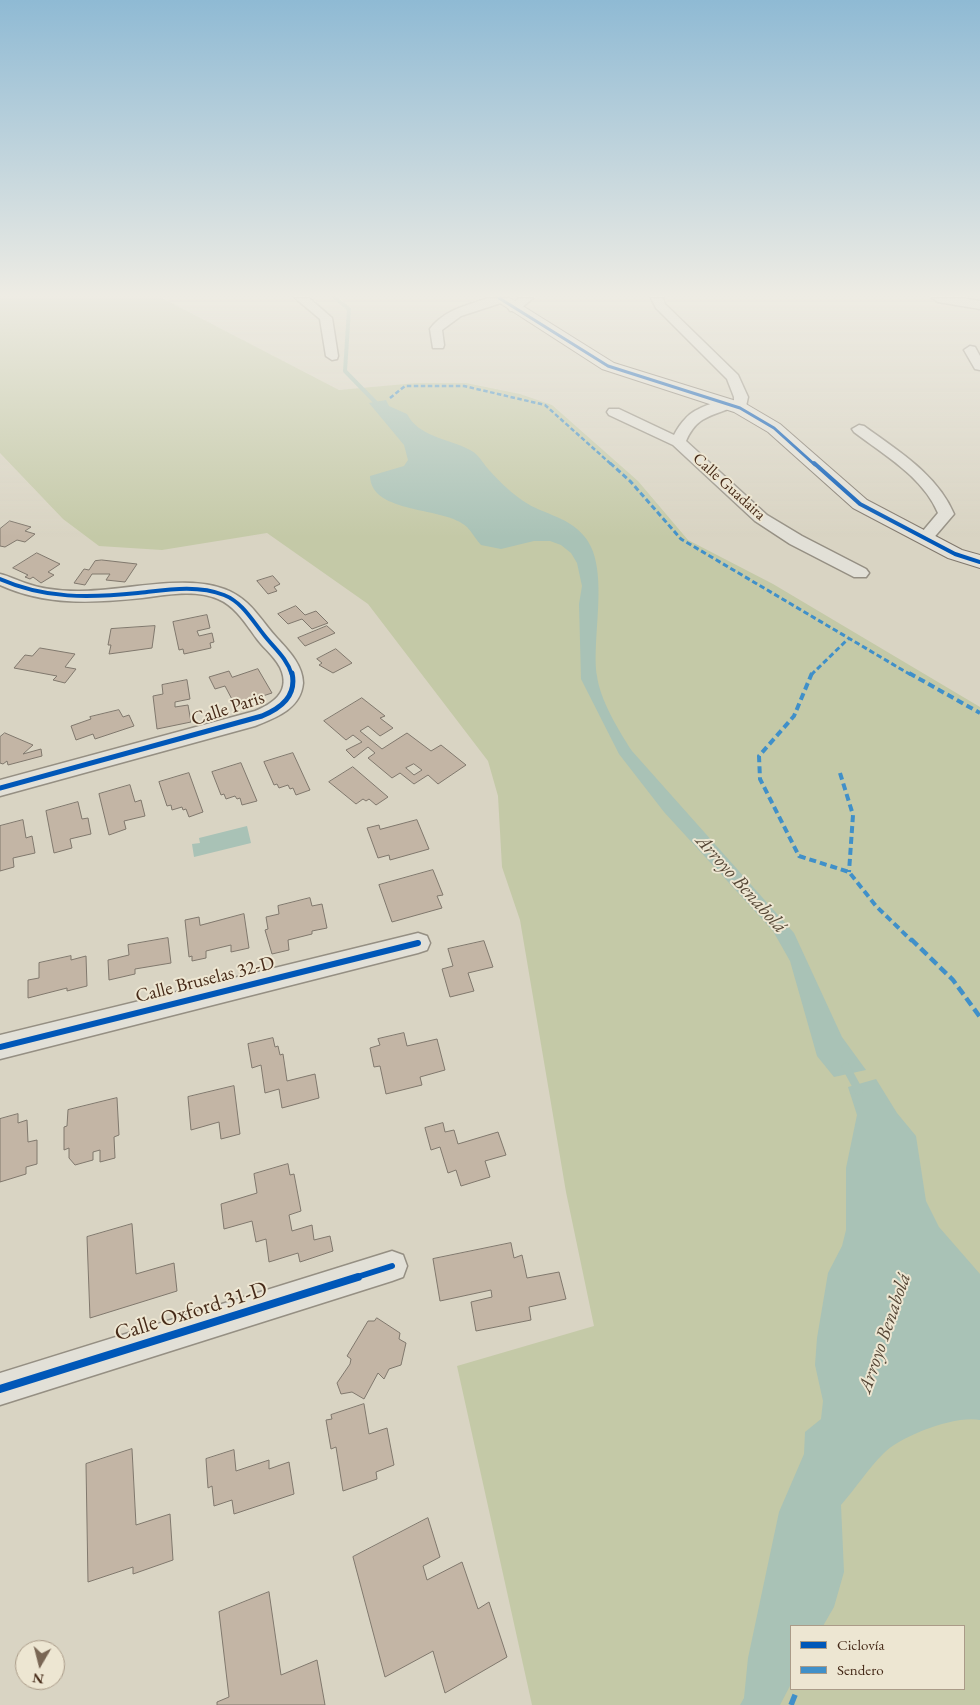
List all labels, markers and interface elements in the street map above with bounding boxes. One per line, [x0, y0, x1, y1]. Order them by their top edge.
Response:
street label: Calle Guadaira [689, 449, 769, 525]
street label: Calle Paris [188, 686, 268, 732]
water label: Arroyo Benabolá [690, 829, 792, 939]
street label: Calle Bruselas 32-D [133, 952, 277, 1008]
water label: Arroyo Benabolá [853, 1270, 917, 1396]
street label: Calle Oxford 31-D [112, 1276, 270, 1348]
legend [790, 1625, 965, 1690]
text: Ciclovía [837, 1635, 884, 1654]
north arrow [15, 1640, 65, 1690]
text: Sendero [837, 1660, 884, 1679]
text: N [31, 1669, 45, 1689]

